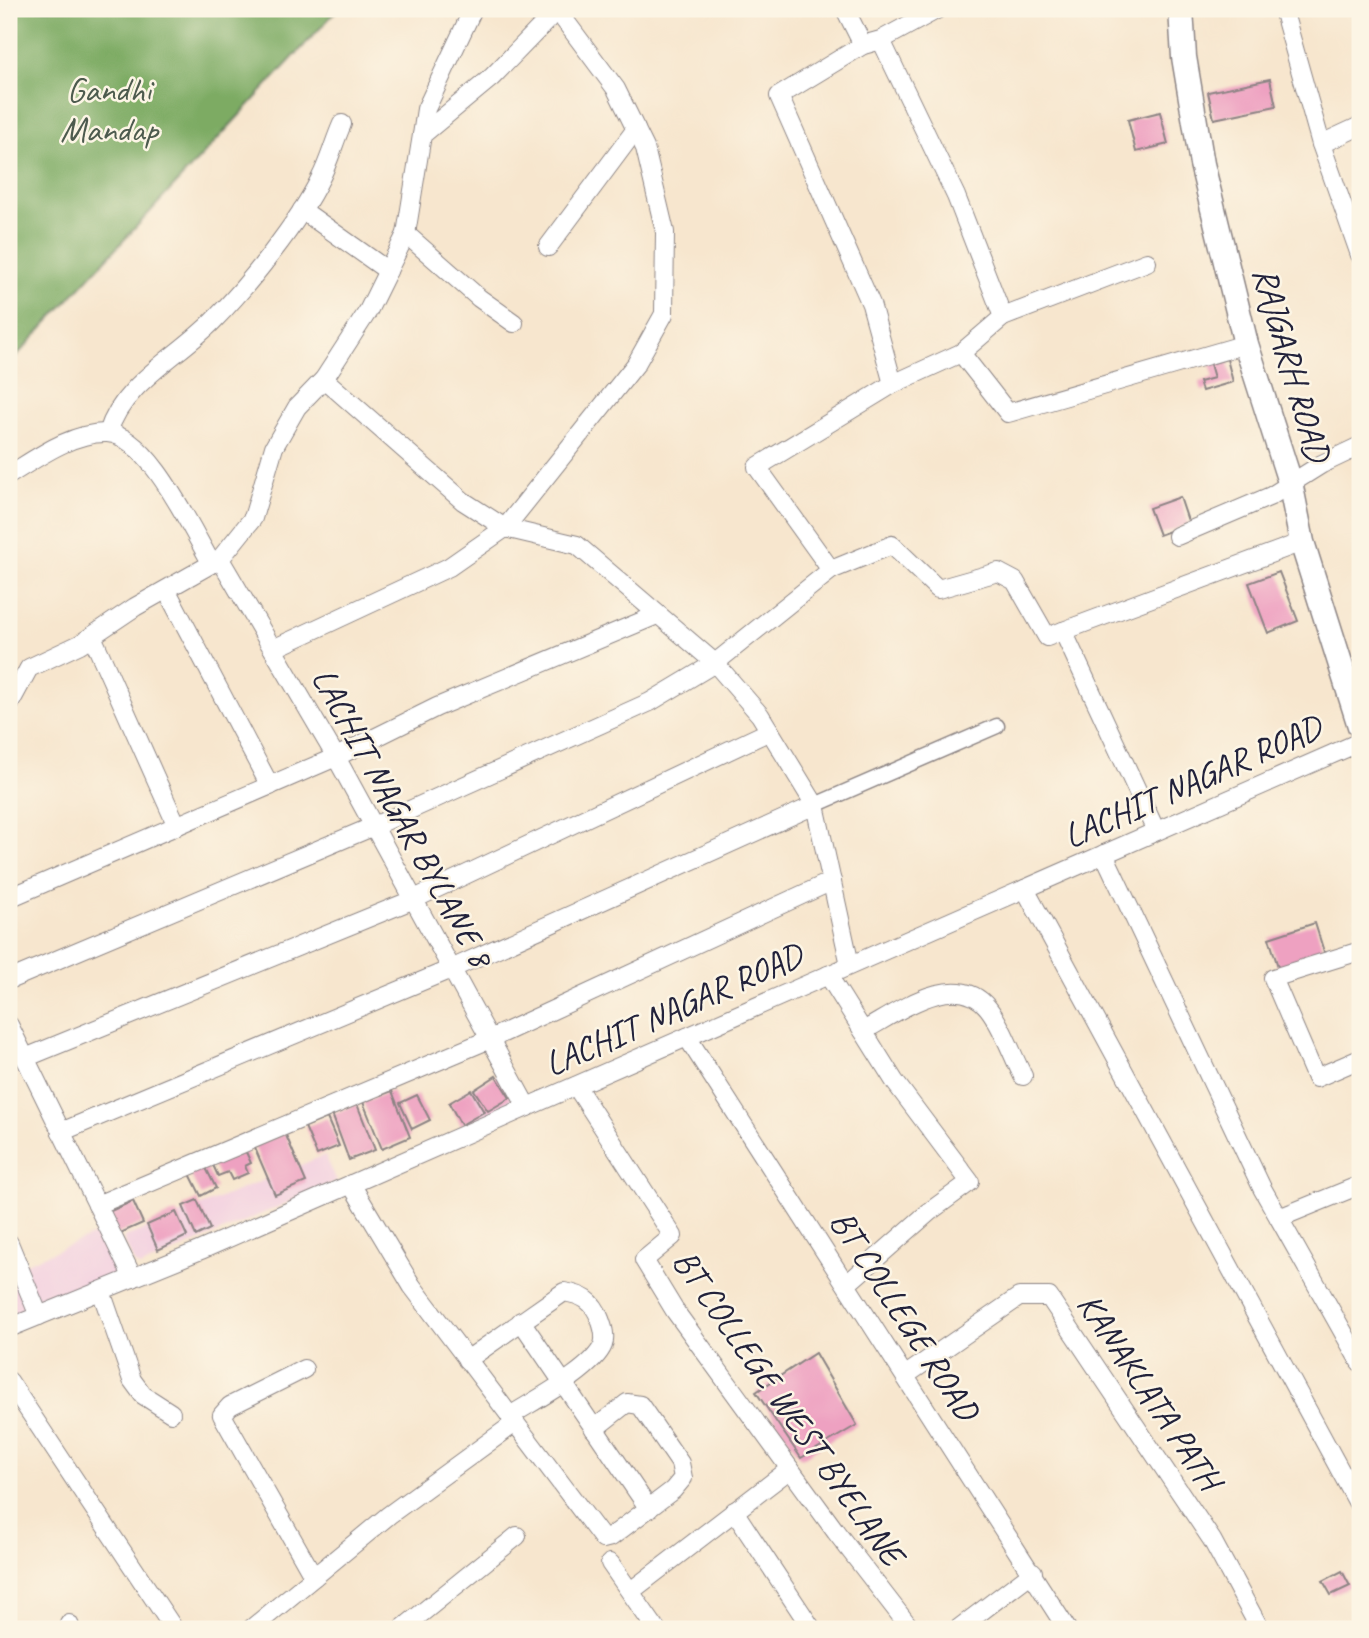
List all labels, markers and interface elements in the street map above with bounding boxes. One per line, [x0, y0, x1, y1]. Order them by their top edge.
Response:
park label: Gandhi Mandap [60, 67, 160, 152]
street label: RAJGARH ROAD [1242, 262, 1341, 469]
street label: LACHIT NAGAR BYLANE 8 [302, 660, 505, 977]
street label: LACHIT NAGAR ROAD [1056, 703, 1331, 858]
street label: LACHIT NAGAR ROAD [537, 931, 812, 1086]
street label: BT COLLEGE ROAD [820, 1202, 991, 1431]
street label: BT COLLEGE WEST BYELANE [663, 1241, 917, 1577]
street label: KANAKLATA PATH [1067, 1284, 1235, 1503]

